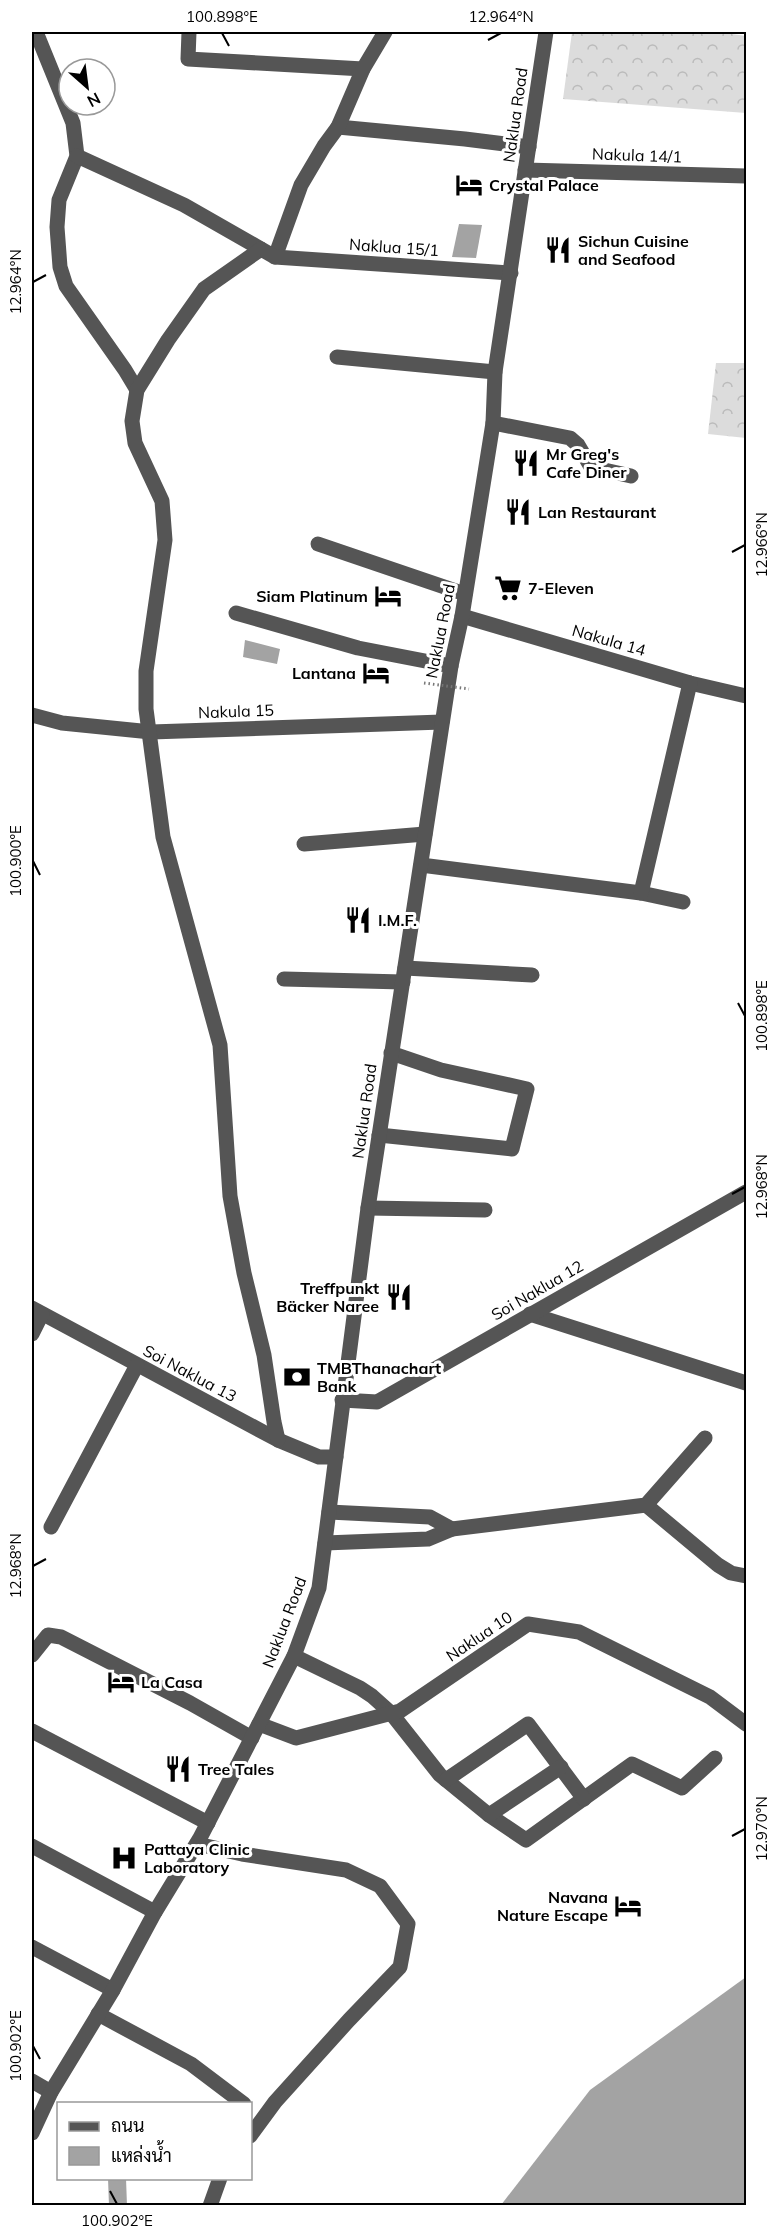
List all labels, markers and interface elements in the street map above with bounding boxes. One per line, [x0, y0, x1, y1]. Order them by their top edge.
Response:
text: 100.898°E [186, 7, 258, 26]
text: 12.964°N [468, 7, 534, 26]
north arrow [57, 57, 117, 117]
street label: Naklua Road [498, 66, 532, 164]
text: N [84, 89, 104, 112]
street label: Nakula 14/1 [592, 143, 682, 167]
hotel icon: Crystal Palace [454, 170, 484, 200]
place label: Crystal Palace [489, 175, 599, 195]
place label: Sichun Cuisine and Seafood [578, 231, 689, 269]
street label: Naklua 15/1 [348, 234, 440, 260]
restaurant icon: Sichun Cuisine and Seafood [543, 235, 573, 265]
text: 12.964°N [6, 249, 25, 315]
place label: Mr Greg's Cafe Diner [546, 444, 627, 482]
restaurant icon: Mr Greg's Cafe Diner [511, 448, 541, 478]
restaurant icon: Lan Restaurant [503, 497, 533, 527]
place label: Lan Restaurant [538, 502, 656, 522]
text: 12.966°N [752, 512, 771, 578]
supermarket icon: 7-Eleven [493, 573, 523, 603]
place label: 7-Eleven [528, 578, 594, 598]
hotel icon: Siam Platinum [373, 581, 403, 611]
street label: Naklua Road [421, 582, 459, 680]
place label: Siam Platinum [256, 586, 368, 606]
street label: Nakula 14 [570, 620, 649, 660]
hotel icon: Lantana [361, 658, 391, 688]
place label: Lantana [292, 663, 356, 683]
street label: Nakula 15 [198, 700, 274, 722]
text: 100.900°E [6, 825, 25, 897]
restaurant icon: I.M.F. [343, 905, 373, 935]
place label: I.M.F. [378, 910, 417, 930]
text: 100.898°E [752, 980, 771, 1052]
street label: Naklua Road [347, 1062, 381, 1160]
text: 12.968°N [752, 1154, 771, 1220]
street label: Soi Naklua 12 [487, 1256, 587, 1324]
place label: Treffpunkt Bäcker Naree [276, 1278, 379, 1316]
restaurant icon: Treffpunkt Bäcker Naree [384, 1282, 414, 1312]
street label: Soi Naklua 13 [140, 1340, 240, 1406]
place label: TMBThanachart Bank [317, 1358, 441, 1396]
bank icon: TMBThanachart Bank [282, 1362, 312, 1392]
text: 12.968°N [6, 1533, 25, 1599]
street label: Naklua Road [257, 1574, 311, 1670]
street label: Naklua 10 [442, 1607, 516, 1665]
hotel icon: La Casa [106, 1667, 136, 1697]
place label: La Casa [141, 1672, 203, 1692]
restaurant icon: Tree Tales [163, 1754, 193, 1784]
place label: Tree Tales [198, 1759, 274, 1779]
text: 12.970°N [752, 1796, 771, 1862]
place label: Pattaya Clinic Laboratory [144, 1839, 250, 1877]
hospital icon: Pattaya Clinic Laboratory [109, 1843, 139, 1873]
place label: Navana Nature Escape [497, 1887, 608, 1925]
hotel icon: Navana Nature Escape [613, 1891, 643, 1921]
text: 100.902°E [6, 2010, 25, 2082]
legend [57, 2102, 252, 2180]
text: ถนน [111, 2114, 144, 2137]
text: แหล่งน้ำ [111, 2140, 172, 2167]
text: 100.902°E [81, 2211, 153, 2230]

